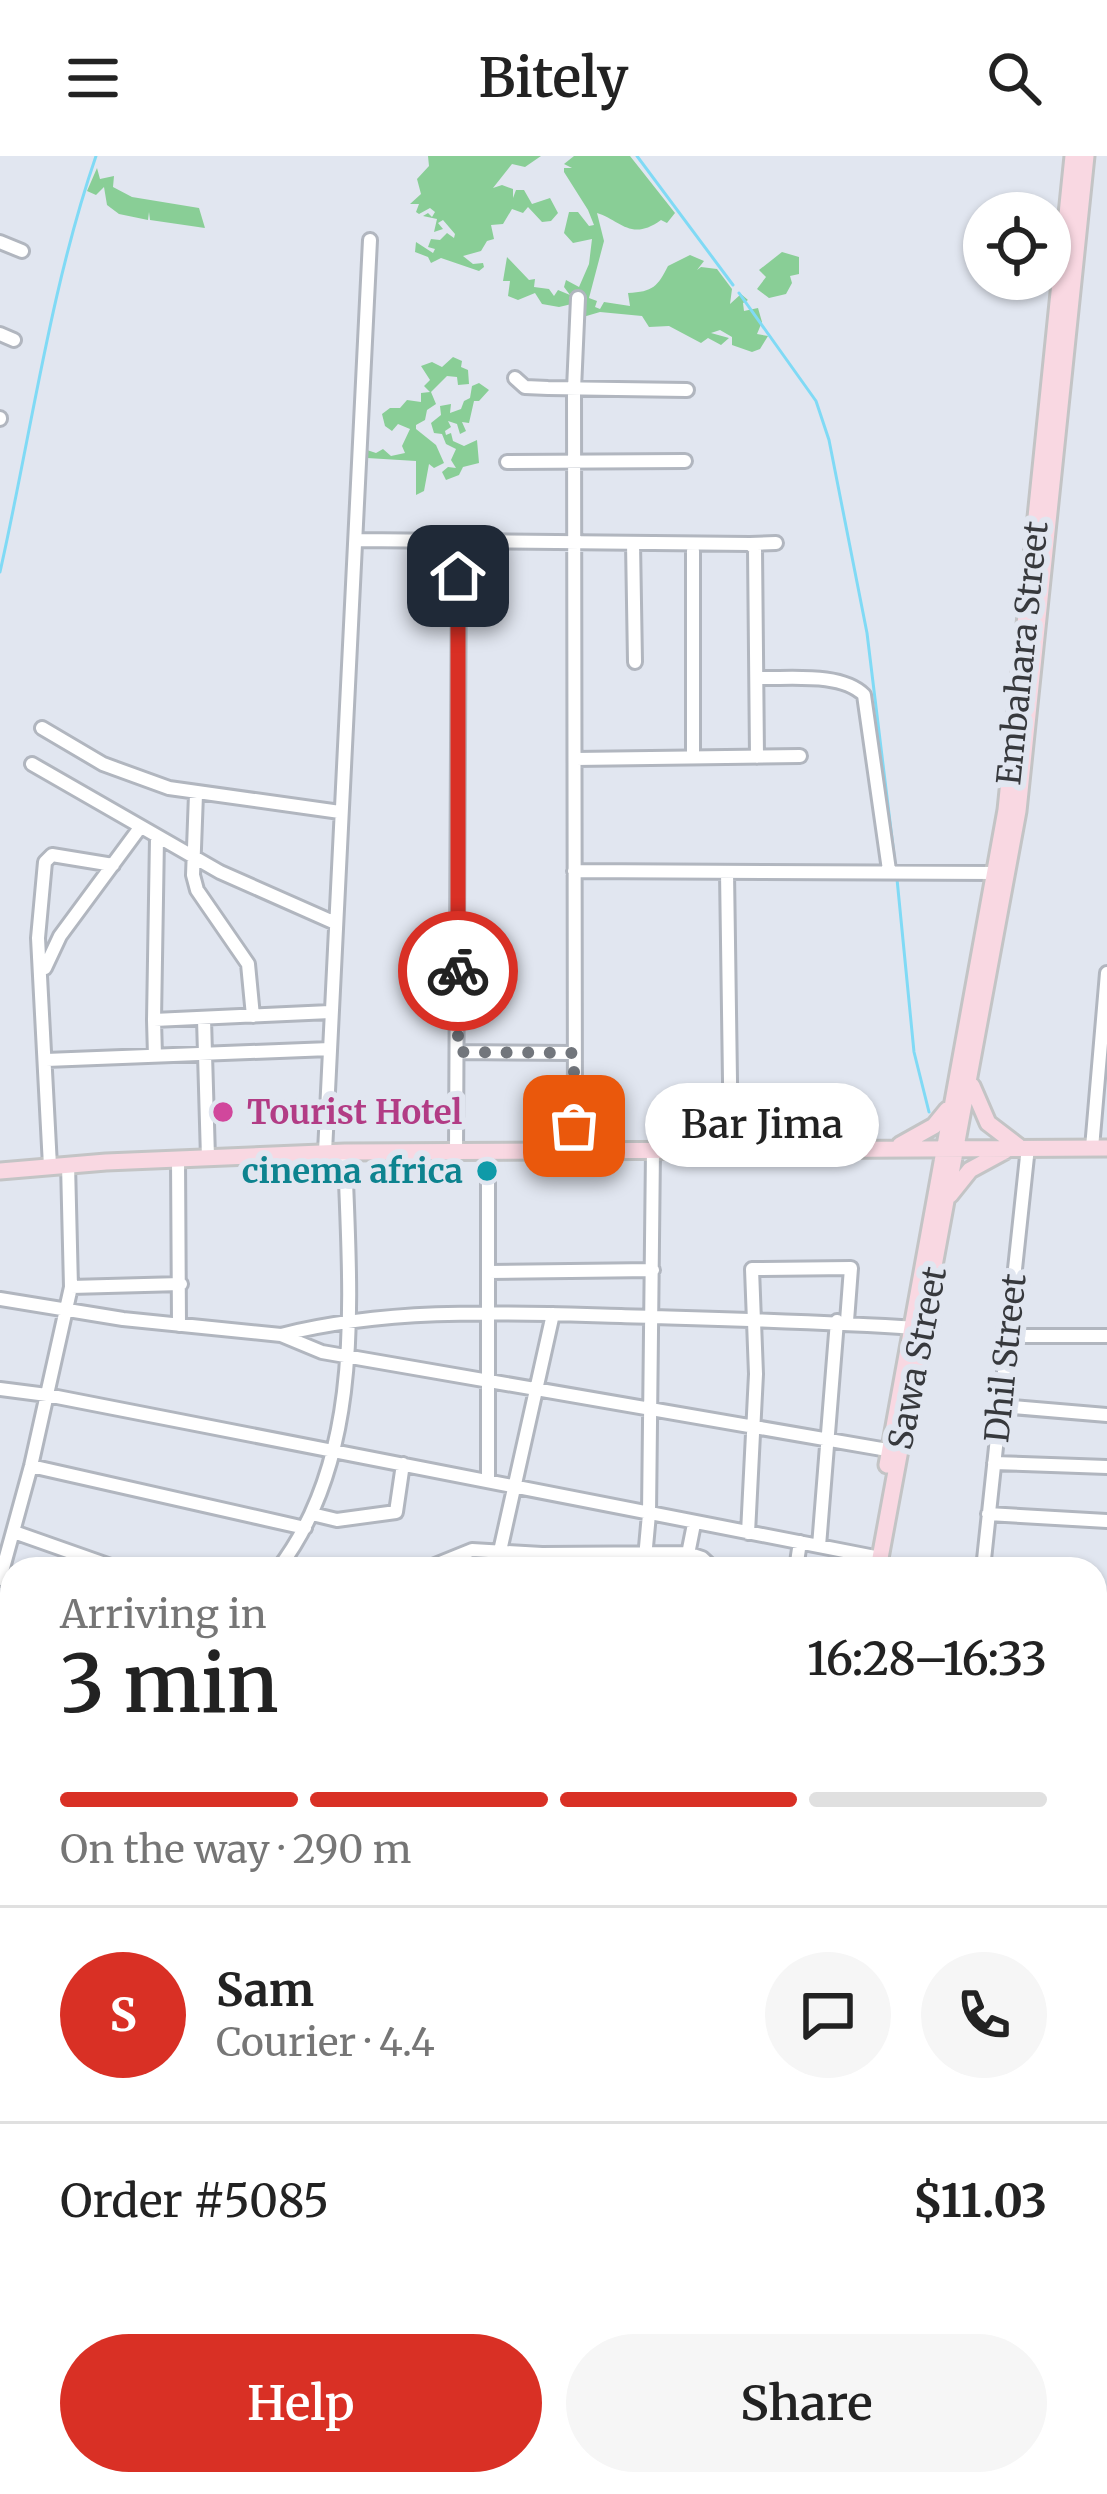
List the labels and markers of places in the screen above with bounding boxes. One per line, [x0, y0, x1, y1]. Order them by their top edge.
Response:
pin [407, 525, 509, 627]
pin [523, 1075, 625, 1177]
callout: Bar Jima [646, 1084, 880, 1168]
place label: Tourist Hotel [247, 1092, 462, 1133]
marker: Tourist Hotel [210, 1099, 236, 1125]
place label: cinema africa [242, 1151, 463, 1192]
marker: cinema africa [474, 1158, 500, 1184]

